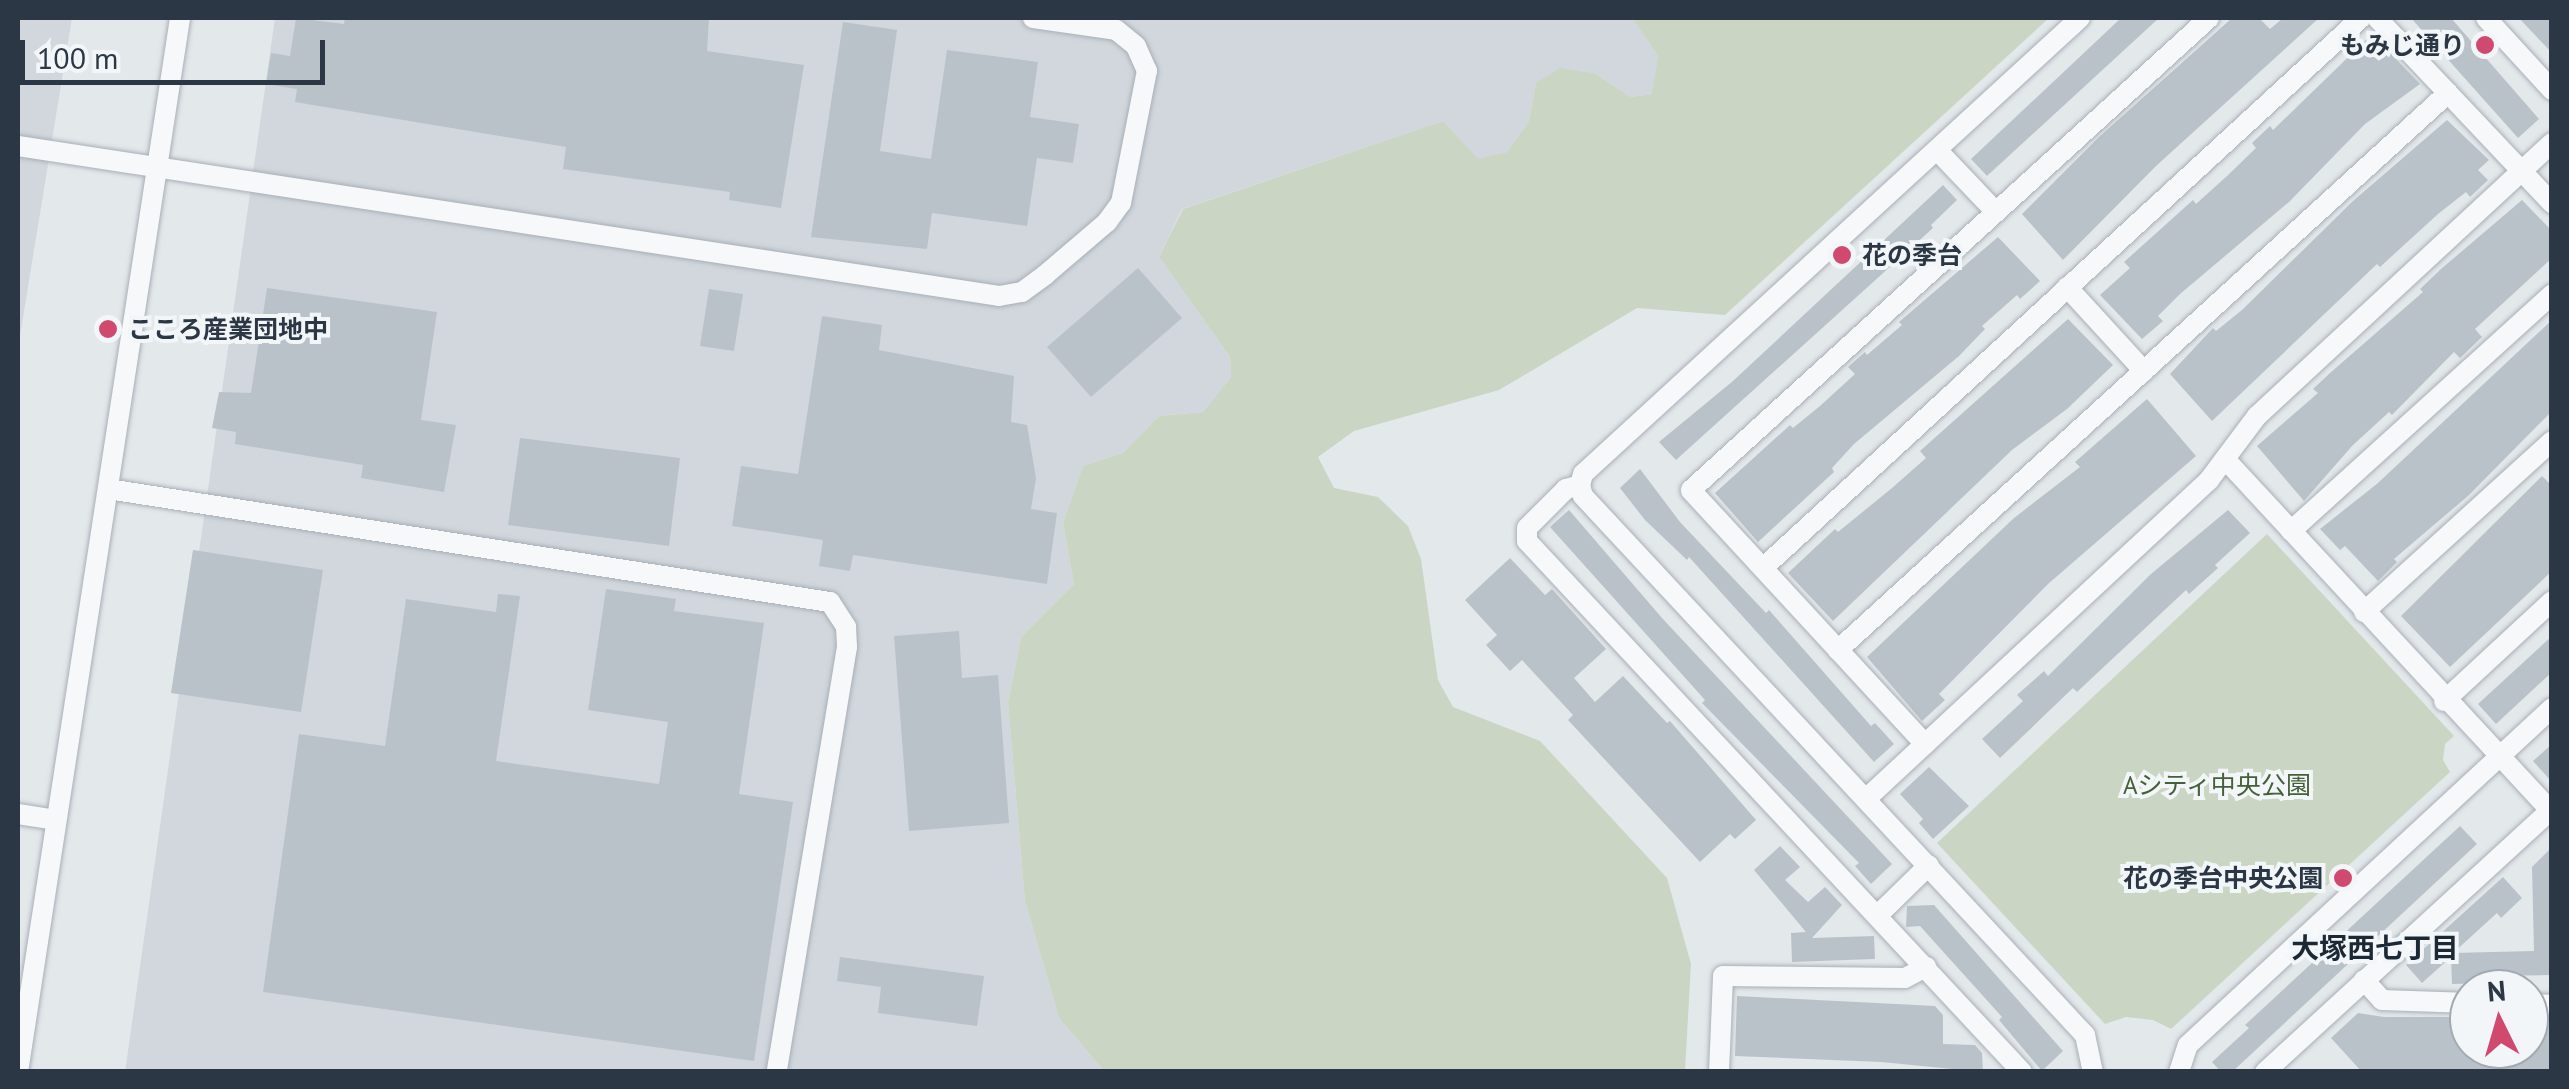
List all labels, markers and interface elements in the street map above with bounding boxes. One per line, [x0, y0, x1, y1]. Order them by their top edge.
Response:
scale bar [25, 20, 330, 82]
place label: もみじ通り [2340, 30, 2465, 60]
marker: もみじ通り [2474, 34, 2496, 56]
text: 100 m [37, 38, 118, 77]
place label: 花の季台 [1862, 240, 1962, 270]
marker: 花の季台 [1831, 244, 1853, 266]
place label: こころ産業団地中 [128, 314, 328, 344]
marker: こころ産業団地中 [97, 318, 119, 340]
park label: Aシティ中央公園 [2122, 770, 2312, 800]
place label: 花の季台中央公園 [2123, 863, 2323, 893]
marker: 花の季台中央公園 [2332, 867, 2354, 889]
district label: 大塚西七丁目 [2291, 931, 2459, 965]
north arrow [2449, 969, 2549, 1069]
text: N [2486, 971, 2507, 1010]

